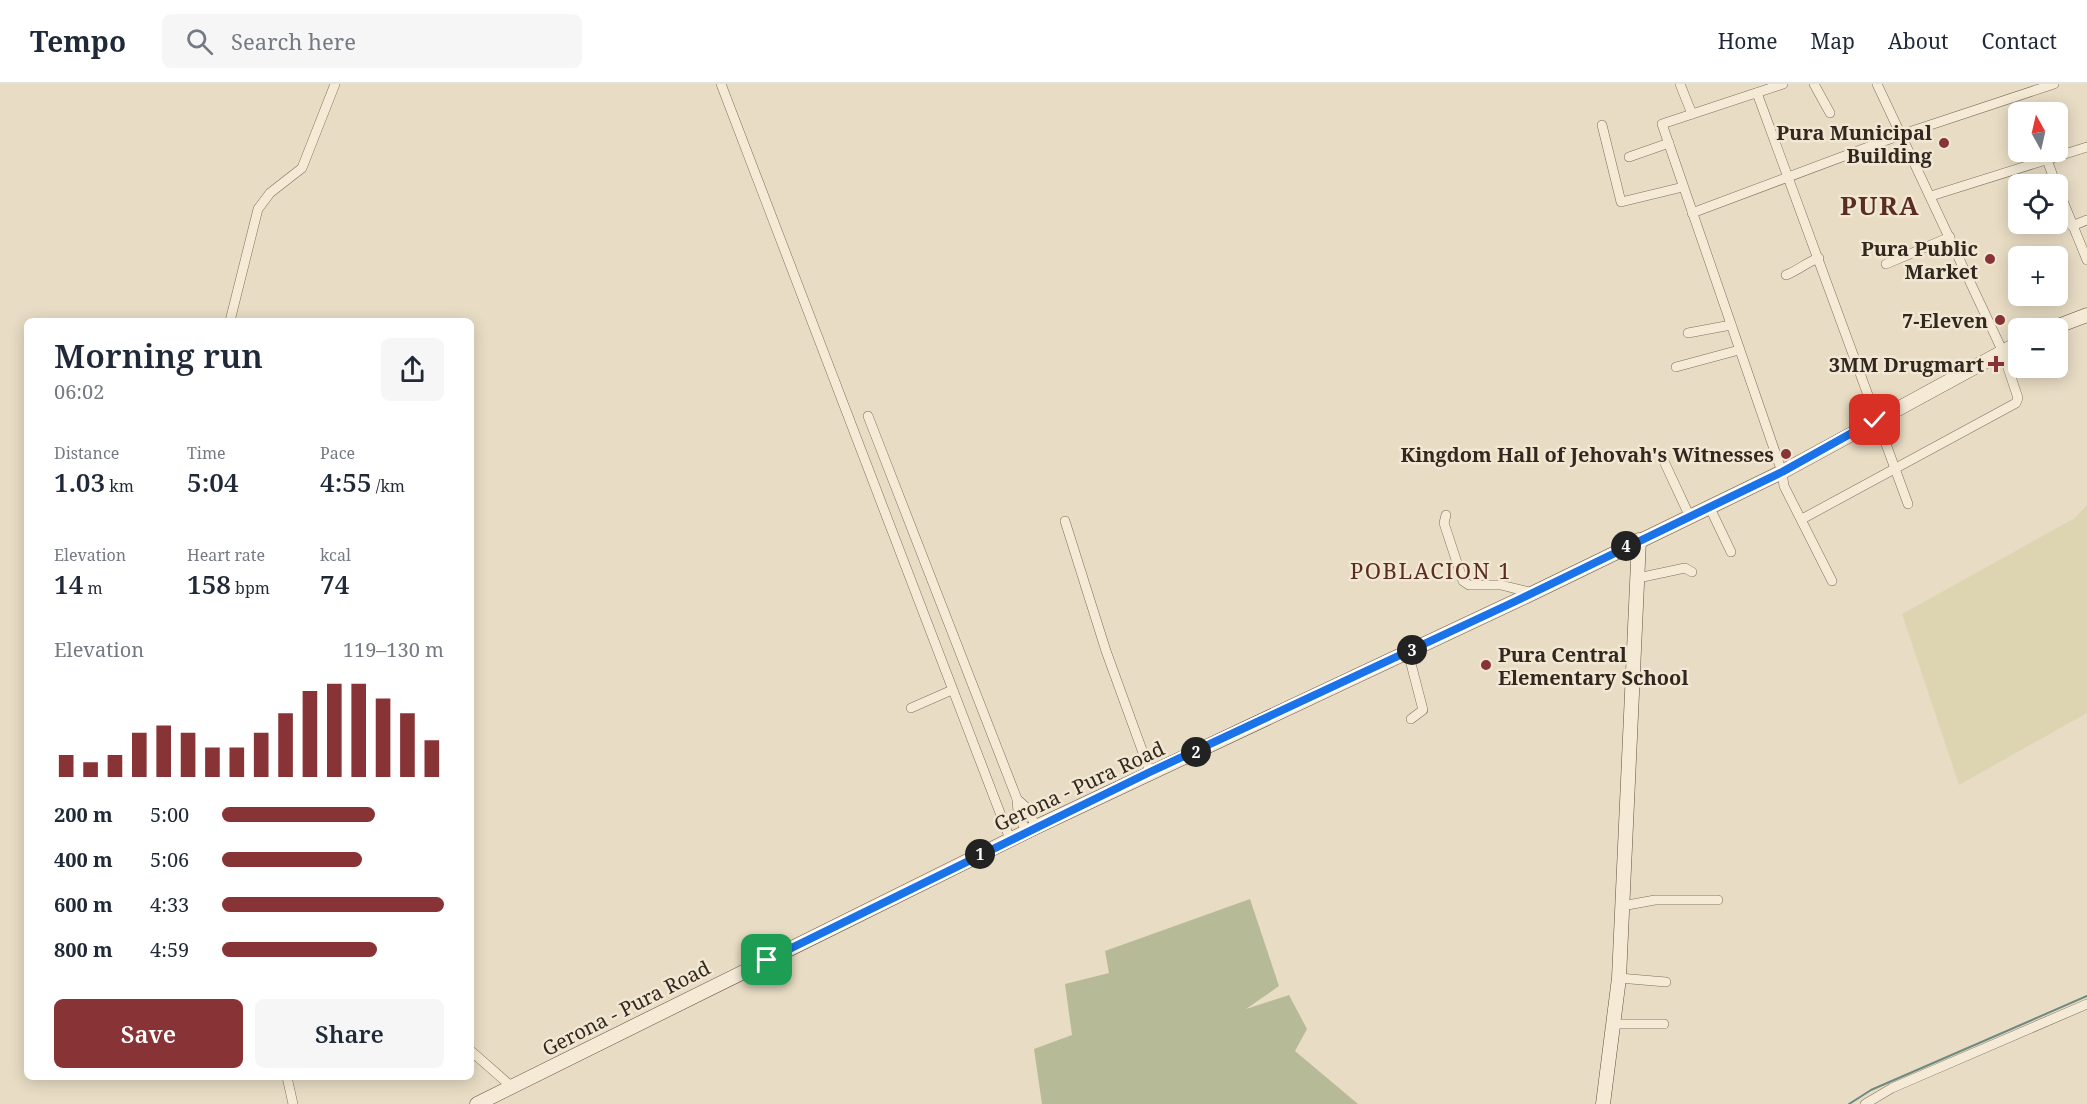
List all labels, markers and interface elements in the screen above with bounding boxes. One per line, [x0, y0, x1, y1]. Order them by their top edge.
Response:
search box [162, 14, 582, 68]
text: Tempo [30, 22, 126, 60]
icon: search [183, 25, 216, 58]
text: Search here [231, 26, 356, 56]
text: Home [1718, 27, 1778, 55]
text: Map [1811, 27, 1855, 55]
text: About [1888, 27, 1949, 55]
text: Contact [1982, 27, 2057, 55]
north arrow [2008, 102, 2068, 162]
map controls [2008, 102, 2068, 378]
place label: Pura Municipal Building [1776, 119, 1933, 169]
marker: Pura Municipal Building [1937, 136, 1951, 150]
button: locate [2008, 174, 2068, 234]
district label: PURA [1840, 187, 1920, 223]
place label: Pura Public Market [1861, 235, 1978, 285]
button: + [2008, 246, 2068, 306]
marker: Pura Public Market [1983, 252, 1997, 266]
place label: 7-Eleven [1902, 307, 1988, 334]
marker: 7-Eleven [1993, 313, 2007, 327]
button: − [2008, 318, 2068, 378]
text: Morning run [54, 333, 263, 378]
button: share [381, 338, 444, 401]
place label: 3MM Drugmart [1829, 351, 1984, 378]
marker: 3MM Drugmart [1989, 357, 2003, 371]
text: 06:02 [54, 378, 104, 405]
pin [1849, 394, 1900, 445]
icon: check [1858, 403, 1891, 436]
place label: Kingdom Hall of Jehovah's Witnesses [1400, 441, 1774, 468]
text: Distance [54, 442, 119, 464]
text: Time [187, 442, 226, 464]
text: Pace [320, 442, 355, 464]
marker: Kingdom Hall of Jehovah's Witnesses [1779, 447, 1793, 461]
text: 1.03 [54, 464, 105, 500]
text: 5:04 [187, 464, 239, 500]
text: 4:55 [320, 464, 372, 500]
text: km [105, 475, 134, 497]
text: /km [372, 475, 405, 497]
pin: 4 [1611, 531, 1641, 561]
text: 4 [1621, 535, 1631, 557]
text: Elevation [54, 544, 126, 566]
text: Heart rate [187, 544, 265, 566]
text: kcal [320, 544, 351, 566]
district label: POBLACION 1 [1350, 555, 1512, 585]
text: 14 [54, 566, 83, 602]
text: 158 [187, 566, 231, 602]
text: 74 [320, 566, 349, 602]
text: m [83, 577, 103, 599]
text: bpm [231, 577, 270, 599]
pin: 3 [1397, 635, 1427, 665]
text: Elevation [54, 636, 144, 663]
text: 119–130 m [343, 636, 444, 663]
text: 3 [1407, 639, 1417, 661]
place label: Pura Central Elementary School [1498, 641, 1688, 691]
marker: Pura Central Elementary School [1479, 658, 1493, 672]
street label: Gerona - Pura Road [989, 735, 1169, 837]
pin: 2 [1181, 737, 1211, 767]
text: 2 [1191, 741, 1201, 763]
text: 200 m [54, 801, 113, 828]
text: 5:00 [150, 801, 189, 828]
pin: 1 [965, 839, 995, 869]
text: 1 [975, 843, 985, 865]
text: 400 m [54, 846, 113, 873]
text: 5:06 [150, 846, 189, 873]
text: 600 m [54, 891, 113, 918]
text: 4:33 [150, 891, 189, 918]
pin [741, 934, 792, 985]
text: 800 m [54, 936, 113, 963]
text: 4:59 [150, 936, 189, 963]
icon: arrive [750, 943, 783, 976]
street label: Gerona - Pura Road [537, 954, 715, 1062]
button: Save [54, 999, 243, 1068]
button: Share [255, 999, 444, 1068]

